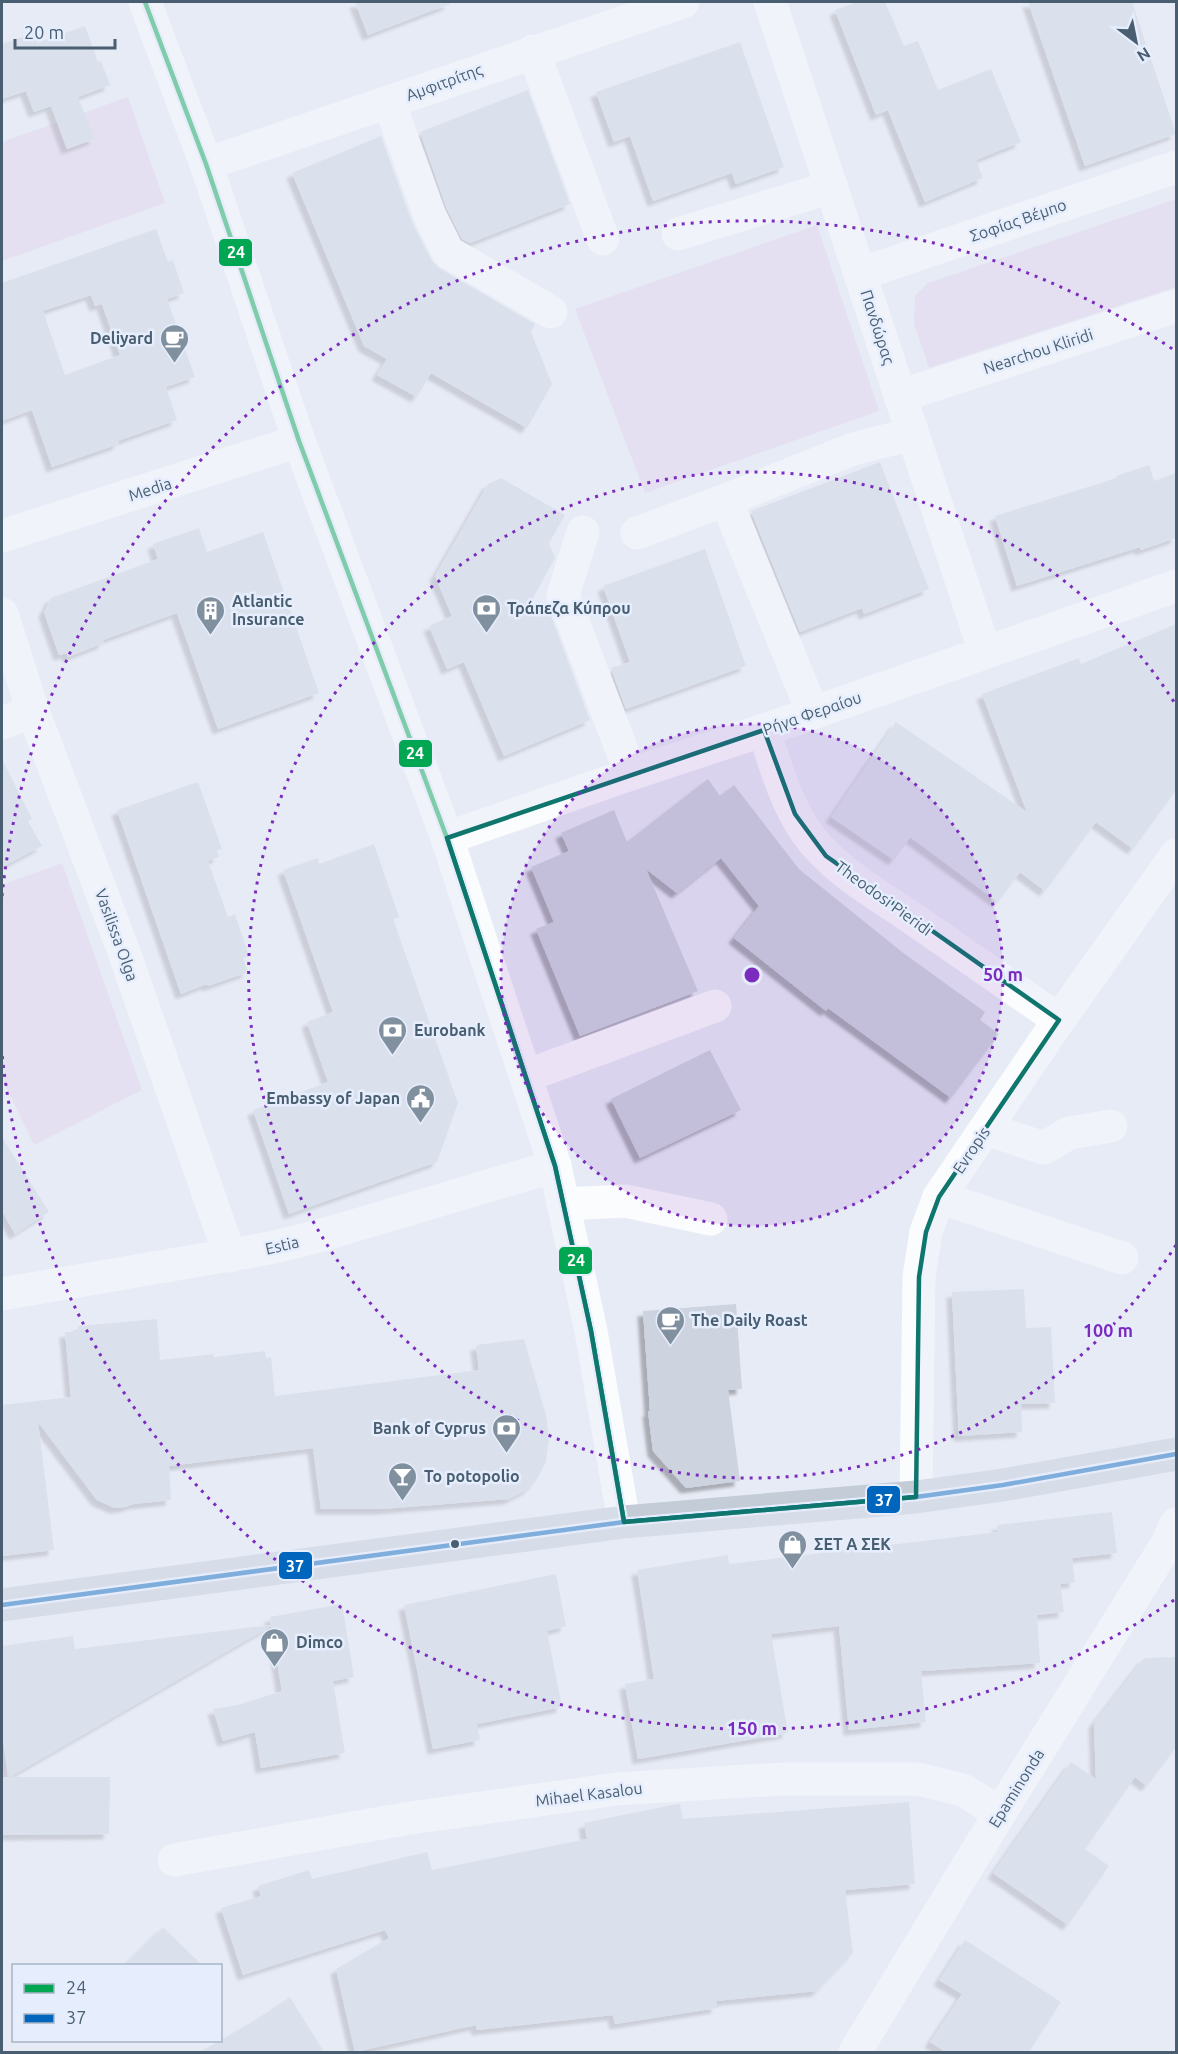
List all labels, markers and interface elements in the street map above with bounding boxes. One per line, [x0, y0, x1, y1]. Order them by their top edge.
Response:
scale bar [15, 12, 116, 50]
north arrow [1106, 12, 1166, 72]
text: 20 m [24, 22, 64, 42]
text: N [1134, 44, 1154, 66]
street label: Αμφιτρίτης [403, 60, 485, 105]
street label: Σοφίας Βέμπο [967, 195, 1069, 246]
line badge: 24 [218, 238, 253, 267]
text: 24 [227, 243, 245, 261]
street label: Πανδώρας [857, 287, 899, 367]
cafe icon: Deliyard [158, 322, 190, 364]
street label: Nearchou Kliridi [981, 325, 1095, 377]
place label: Deliyard [90, 329, 153, 347]
street label: Media [126, 474, 174, 504]
place label: Atlantic Insurance [232, 592, 304, 628]
bank icon: Τράπεζα Κύπρου [470, 592, 502, 634]
building icon: Atlantic Insurance [195, 594, 227, 636]
place label: Τράπεζα Κύπρου [507, 599, 631, 618]
street label: Ρήγα Φεραίου [760, 688, 864, 738]
line badge: 24 [398, 739, 433, 768]
text: 24 [406, 744, 424, 762]
street label: Theodosi Pieridi [832, 857, 936, 939]
street label: Vasilissa Olga [92, 886, 142, 984]
text: 50 m [983, 964, 1023, 984]
centre of rings [742, 965, 762, 985]
bank icon: Eurobank [377, 1014, 409, 1056]
place label: Eurobank [414, 1021, 486, 1039]
public building icon: Embassy of Japan [405, 1082, 437, 1124]
place label: Embassy of Japan [266, 1089, 400, 1107]
street label: Evropis [949, 1123, 993, 1177]
street label: Estia [263, 1232, 301, 1258]
line badge: 24 [558, 1246, 593, 1275]
text: 24 [567, 1251, 585, 1269]
cafe icon: The Daily Roast [654, 1304, 686, 1346]
place label: The Daily Roast [691, 1311, 808, 1329]
text: 100 m [1083, 1320, 1133, 1340]
bank icon: Bank of Cyprus [491, 1412, 523, 1454]
place label: Bank of Cyprus [373, 1419, 486, 1437]
bar icon: To potopolio [387, 1460, 419, 1502]
place label: To potopolio [424, 1467, 520, 1485]
line badge: 37 [866, 1485, 901, 1514]
text: 37 [875, 1491, 893, 1509]
shop icon: ΣΕΤ Α ΣΕΚ [777, 1528, 809, 1570]
place label: ΣΕΤ Α ΣΕΚ [814, 1535, 891, 1553]
unlabelled marker [449, 1538, 461, 1550]
line badge: 37 [278, 1551, 313, 1580]
text: 37 [286, 1557, 304, 1575]
shop icon: Dimco [259, 1626, 291, 1668]
place label: Dimco [296, 1633, 343, 1651]
text: 150 m [727, 1718, 777, 1738]
street label: Epaminonda [985, 1745, 1047, 1831]
street label: Mihael Kasalou [534, 1779, 644, 1809]
legend [12, 1964, 222, 2042]
text: 24 [66, 1977, 86, 1997]
text: 37 [66, 2007, 86, 2027]

